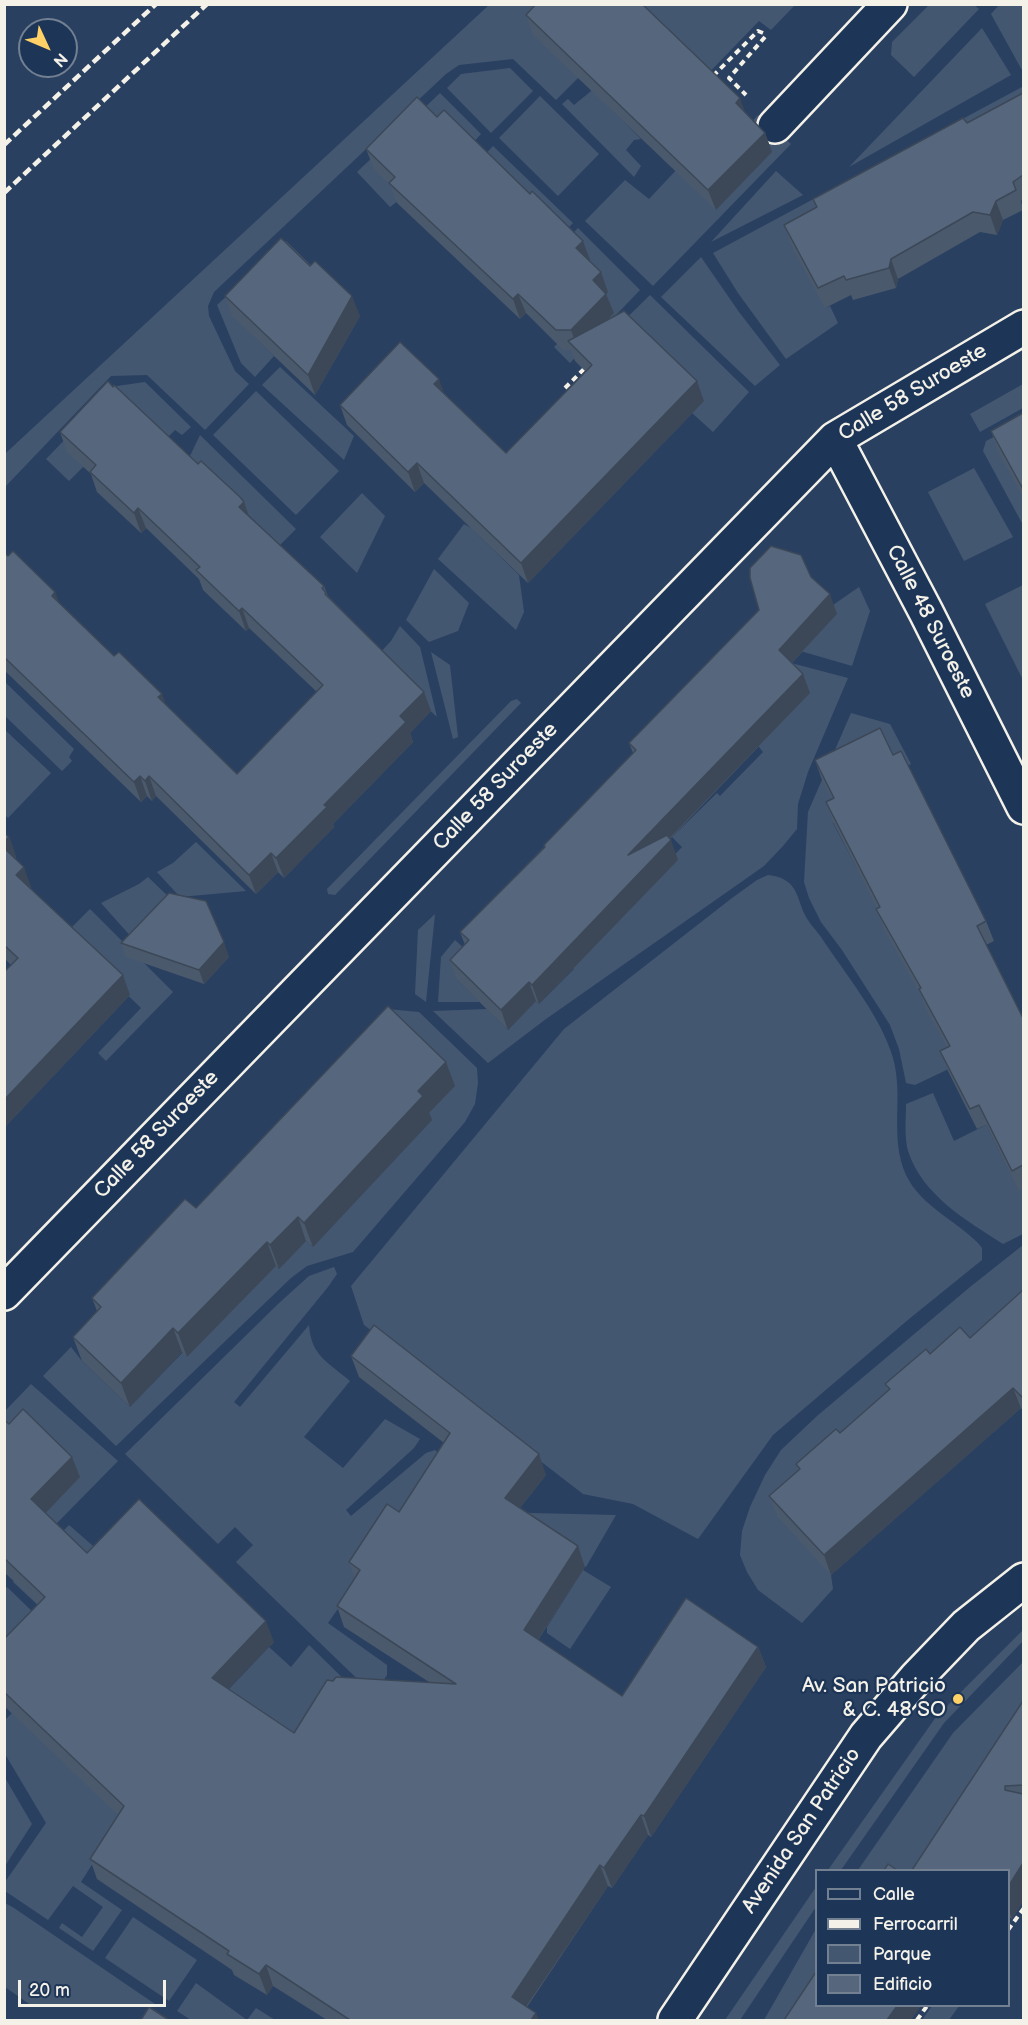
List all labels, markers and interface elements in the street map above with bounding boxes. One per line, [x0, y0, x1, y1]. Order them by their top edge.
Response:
north arrow [18, 18, 78, 78]
text: N [49, 49, 71, 70]
street label: Calle 58 Suroeste [834, 339, 992, 447]
street label: Calle 48 Suroeste [880, 541, 980, 703]
street label: Calle 58 Suroeste [428, 718, 564, 856]
street label: Calle 58 Suroeste [89, 1066, 225, 1204]
place label: Av. San Patricio & C. 48 SO [802, 1674, 946, 1724]
marker: Av. San Patricio & C. 48 SO [951, 1692, 965, 1706]
street label: Avenida San Patricio [737, 1743, 867, 1919]
legend [815, 1869, 1010, 2007]
text: Calle [873, 1884, 915, 1905]
text: Ferrocarril [873, 1914, 958, 1935]
text: Parque [873, 1944, 931, 1965]
scale bar [21, 1968, 170, 2006]
text: Edificio [873, 1974, 932, 1995]
text: 20 m [29, 1980, 70, 2001]

